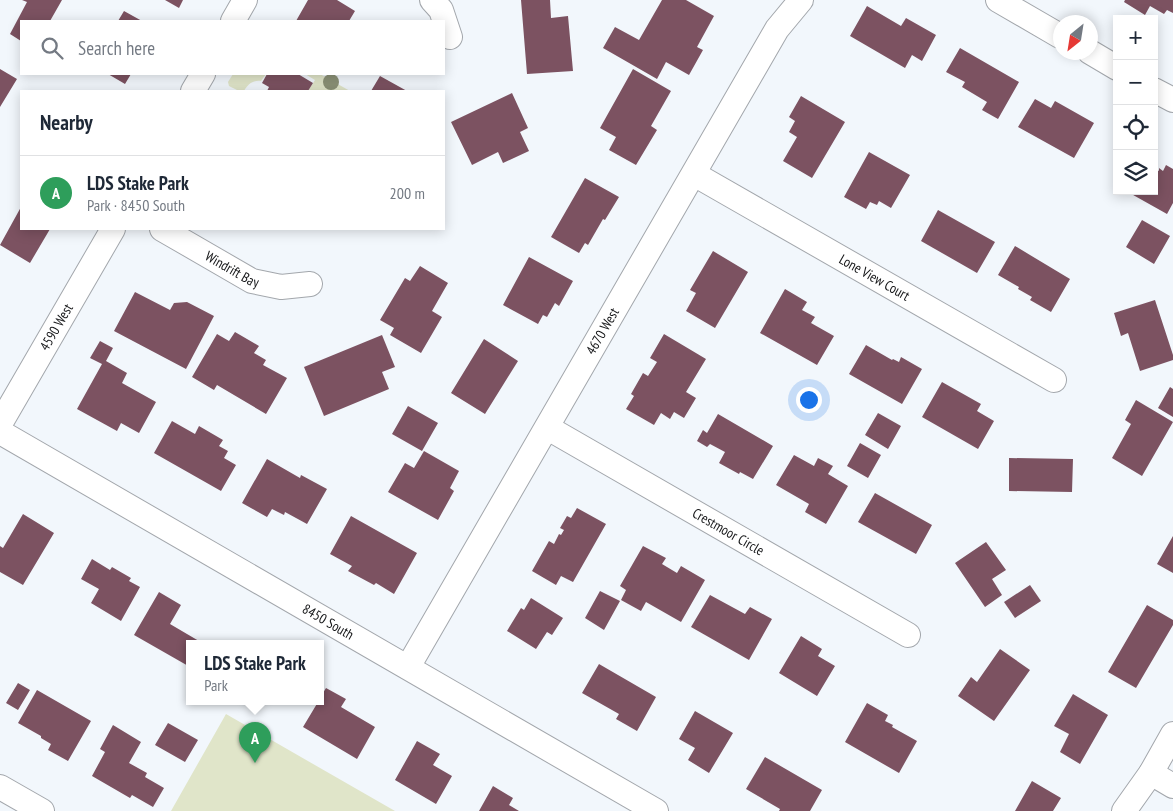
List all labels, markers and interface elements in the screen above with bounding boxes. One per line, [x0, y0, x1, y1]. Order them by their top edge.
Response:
north arrow [1053, 15, 1098, 60]
map controls [1113, 15, 1158, 195]
button: + [1113, 15, 1158, 60]
search box [20, 20, 445, 75]
icon: search [38, 34, 66, 62]
text: Search here [78, 36, 155, 60]
button: − [1113, 60, 1158, 105]
button: locate [1113, 105, 1158, 150]
text: Nearby [40, 109, 93, 136]
button: layers [1113, 150, 1158, 195]
text: LDS Stake Park [87, 171, 189, 195]
text: A [52, 183, 60, 203]
text: 200 m [390, 183, 425, 203]
text: Park · 8450 South [87, 195, 185, 215]
street label: Windrift Bay [202, 247, 261, 291]
street label: Lone View Court [836, 250, 913, 305]
street label: 4590 West [36, 300, 77, 354]
street label: 4670 West [582, 304, 623, 358]
your location [796, 387, 822, 413]
street label: Crestmoor Circle [689, 504, 768, 559]
street label: 8450 South [299, 600, 357, 643]
popup [186, 640, 324, 705]
text: LDS Stake Park [204, 651, 306, 675]
text: Park [204, 675, 228, 695]
pin: A [239, 722, 271, 763]

